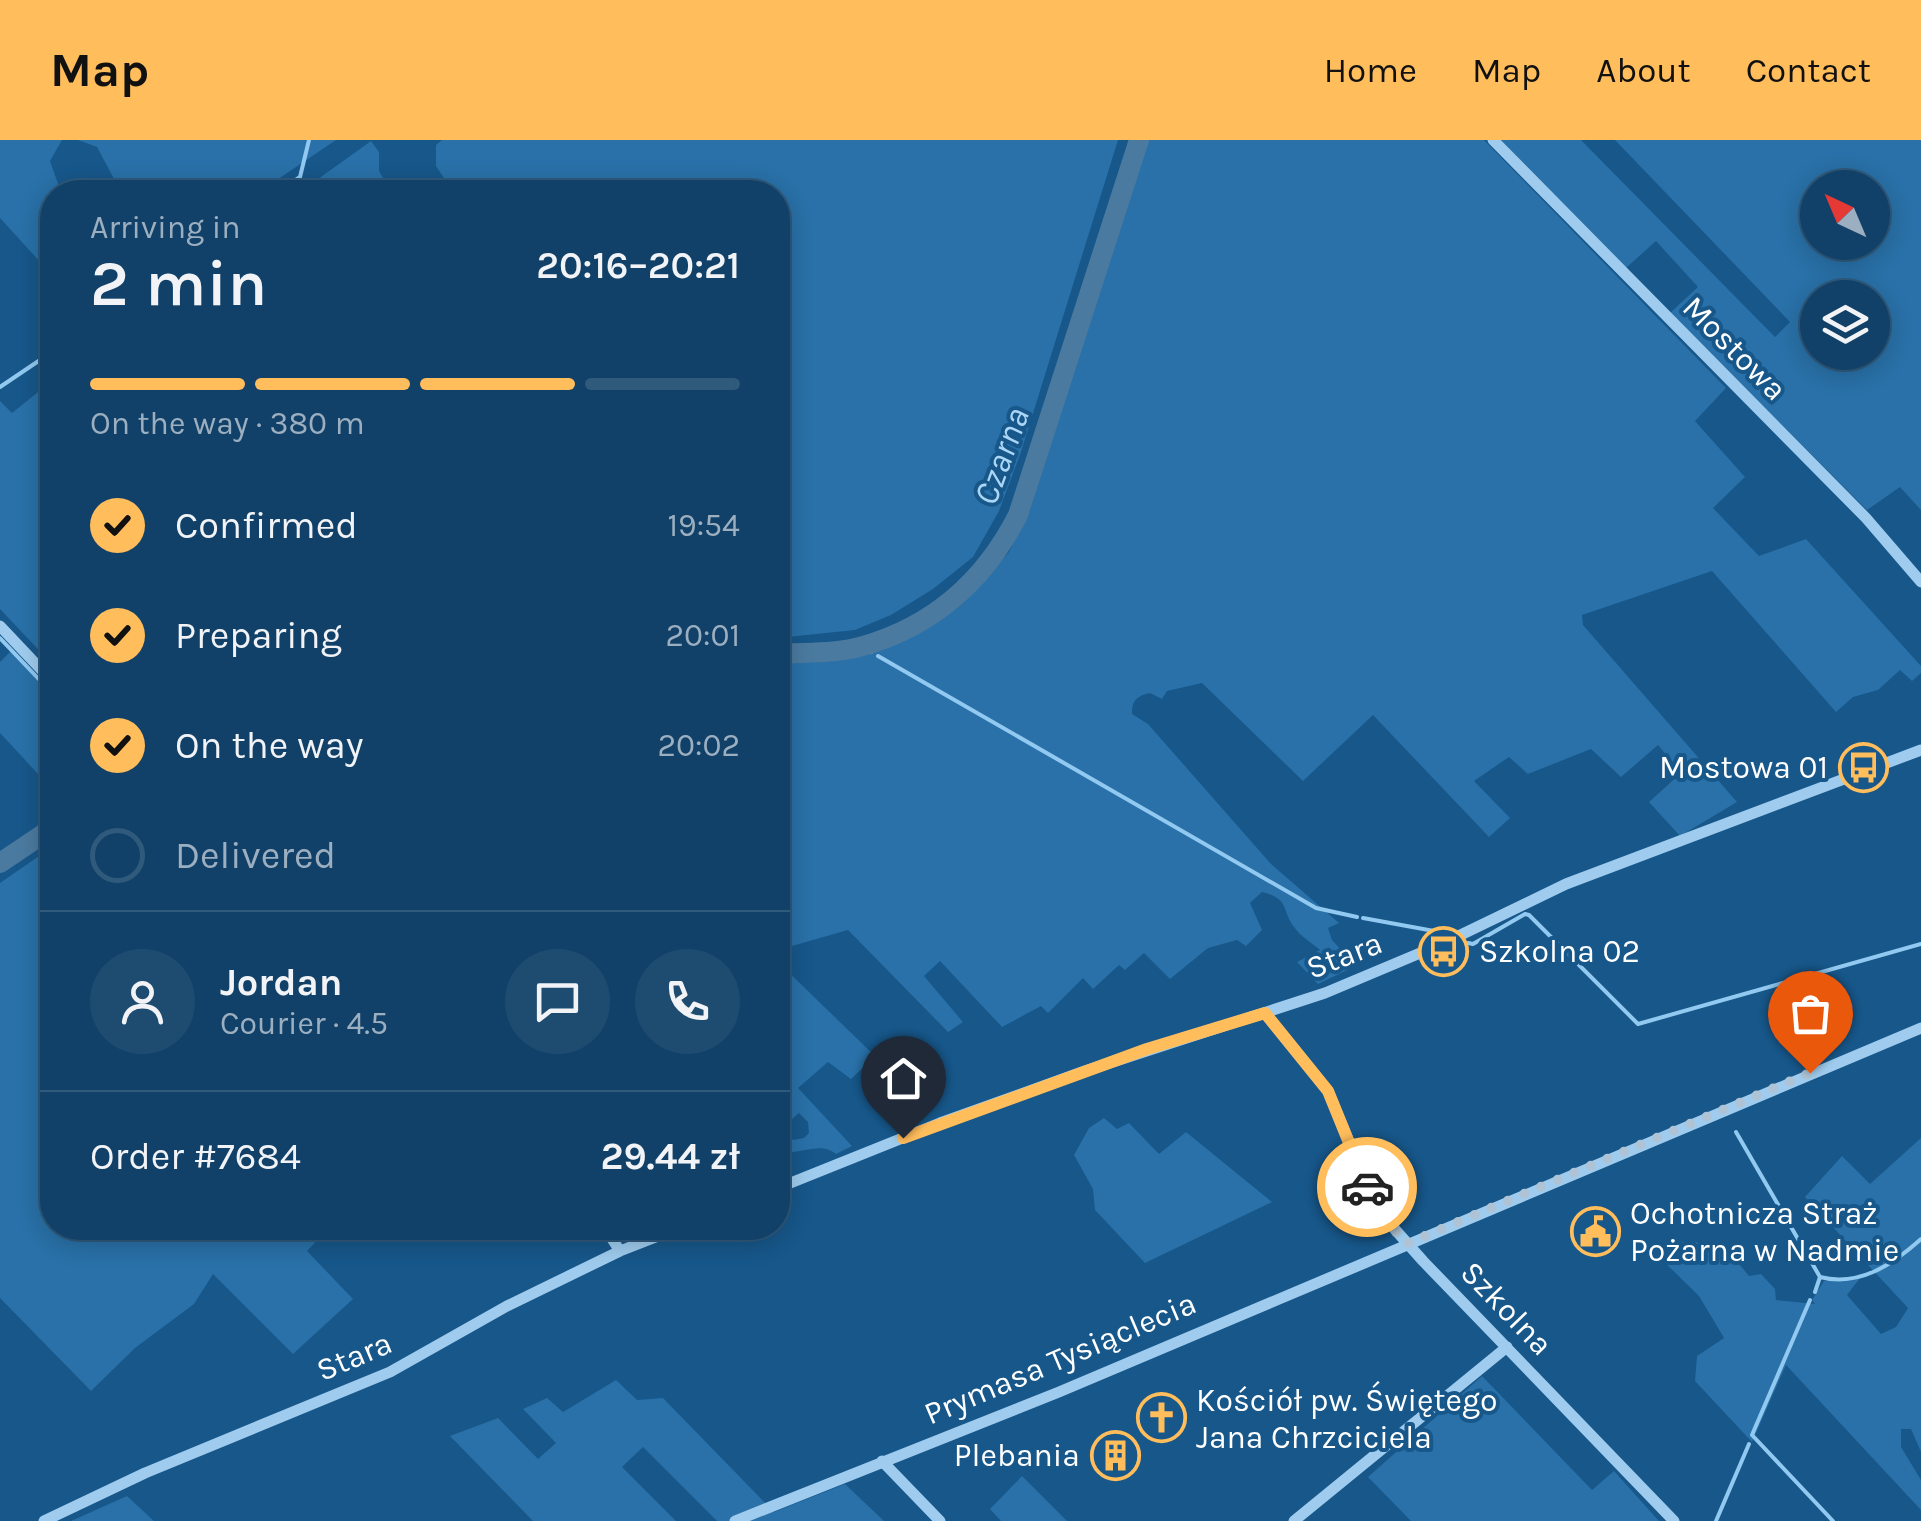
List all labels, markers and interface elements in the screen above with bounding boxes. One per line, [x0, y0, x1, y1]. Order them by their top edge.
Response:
text: Map [50, 42, 149, 98]
text: Home [1324, 50, 1417, 91]
text: Map [1472, 50, 1541, 91]
text: About [1596, 50, 1691, 91]
text: Contact [1746, 50, 1871, 91]
north arrow [1800, 170, 1890, 260]
map controls [1800, 170, 1890, 370]
text: Arriving in [90, 209, 241, 246]
text: 20:16–20:21 [536, 243, 740, 288]
text: 2 min [90, 245, 267, 321]
button: layers [1800, 280, 1890, 370]
street label: Mostowa [1675, 289, 1794, 408]
water label: Czarna [965, 402, 1038, 510]
text: On the way · 380 m [90, 405, 365, 442]
icon: check [90, 498, 145, 553]
text: Confirmed [175, 503, 358, 548]
text: 19:54 [668, 507, 740, 544]
icon: check [90, 608, 145, 663]
text: Preparing [175, 613, 342, 658]
text: 20:01 [666, 617, 740, 654]
icon: check [90, 718, 145, 773]
text: On the way [175, 723, 363, 768]
text: 20:02 [658, 727, 740, 764]
bus stop icon: Mostowa 01 [1837, 741, 1889, 793]
place label: Mostowa 01 [1659, 749, 1828, 786]
text: Delivered [175, 833, 336, 878]
street label: Stara [1301, 924, 1387, 987]
bus stop icon: Szkolna 02 [1418, 925, 1470, 977]
place label: Szkolna 02 [1479, 933, 1640, 970]
button: person [90, 949, 195, 1054]
button: chat [505, 949, 610, 1054]
button: phone [635, 949, 740, 1054]
text: Jordan [220, 960, 343, 1005]
pin [1768, 971, 1853, 1074]
icon: bag [1783, 986, 1838, 1041]
text: Courier · 4.5 [220, 1005, 388, 1042]
pin [861, 1036, 946, 1139]
icon: home [876, 1051, 931, 1106]
text: Order #7684 [90, 1134, 301, 1179]
text: 29.44 zł [600, 1134, 740, 1179]
courier [1317, 1137, 1417, 1237]
icon: car [1340, 1160, 1395, 1215]
place label: Ochotnicza Straż Pożarna w Nadmie [1630, 1195, 1899, 1269]
public building icon: Ochotnicza Straż Pożarna w Nadmie [1569, 1205, 1621, 1257]
street label: Szkolna [1453, 1254, 1560, 1363]
street label: Prymasa Tysiąclecia [919, 1284, 1202, 1432]
street label: Stara [311, 1324, 397, 1389]
place label: Kościół pw. Świętego Jana Chrzciciela [1196, 1380, 1498, 1456]
church icon: Kościół pw. Świętego Jana Chrzciciela [1135, 1392, 1187, 1444]
building icon: Plebania [1089, 1429, 1141, 1481]
place label: Plebania [954, 1437, 1080, 1474]

